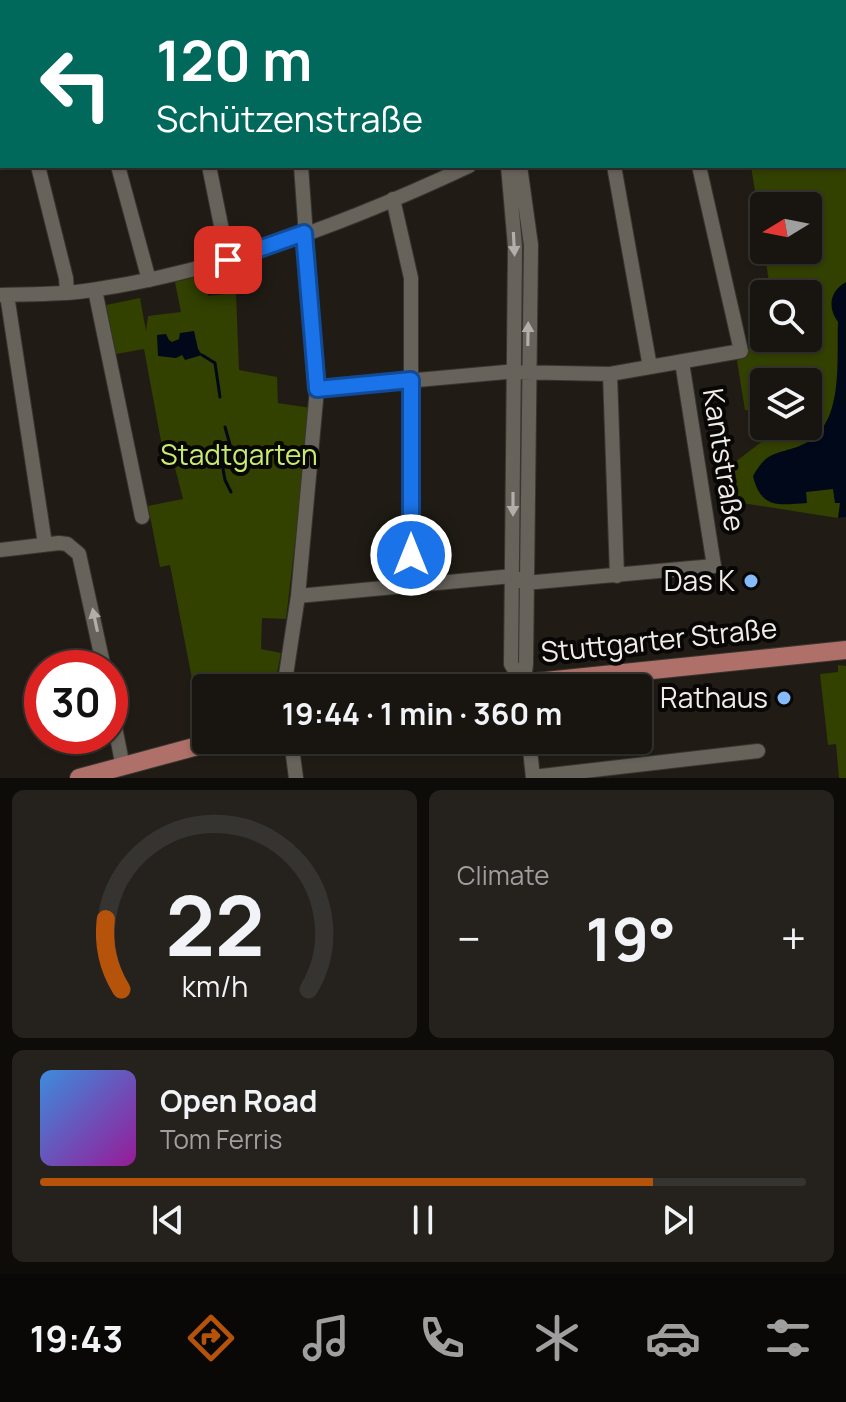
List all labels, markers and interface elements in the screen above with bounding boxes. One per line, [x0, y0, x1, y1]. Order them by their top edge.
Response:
text: 120 m [156, 21, 312, 98]
icon: left [24, 32, 128, 136]
text: Schützenstraße [156, 94, 423, 143]
north arrow [750, 192, 822, 264]
map controls [750, 192, 822, 440]
pin [194, 226, 262, 294]
one-way arrow [508, 232, 521, 257]
icon: arrive [206, 238, 250, 282]
button: search [750, 280, 822, 352]
one-way arrow [522, 321, 535, 346]
button: layers [750, 368, 822, 440]
street label: Kantstraße [695, 386, 755, 534]
park label: Stadtgarten [160, 435, 318, 473]
one-way arrow [507, 492, 519, 517]
position arrow [369, 513, 453, 597]
place label: Das K [664, 561, 735, 599]
marker: Das K [742, 572, 760, 590]
one-way arrow [88, 607, 101, 632]
street label: Stuttgarter Straße [539, 608, 779, 670]
speed limit sign: 30 [24, 650, 128, 754]
place label: Rathaus [660, 678, 768, 716]
marker: Rathaus [775, 689, 793, 707]
text: 19:44 · 1 min · 360 m [282, 693, 562, 734]
text: Climate [457, 857, 549, 893]
text: 22 [165, 867, 264, 981]
text: 19° [585, 897, 676, 979]
text: − [457, 908, 481, 968]
text: + [781, 908, 806, 968]
text: km/h [181, 967, 248, 1006]
text: Open Road [160, 1080, 317, 1121]
text: Tom Ferris [160, 1121, 282, 1157]
icon: previous [146, 1198, 190, 1242]
icon: pause [401, 1198, 445, 1242]
icon: next [656, 1198, 700, 1242]
icon: directions [183, 1310, 239, 1366]
icon: music [298, 1310, 354, 1366]
icon: phone [414, 1310, 470, 1366]
icon: climate [529, 1310, 585, 1366]
icon: car [645, 1310, 701, 1366]
icon: filters [760, 1310, 816, 1366]
text: 19:43 [30, 1314, 123, 1363]

